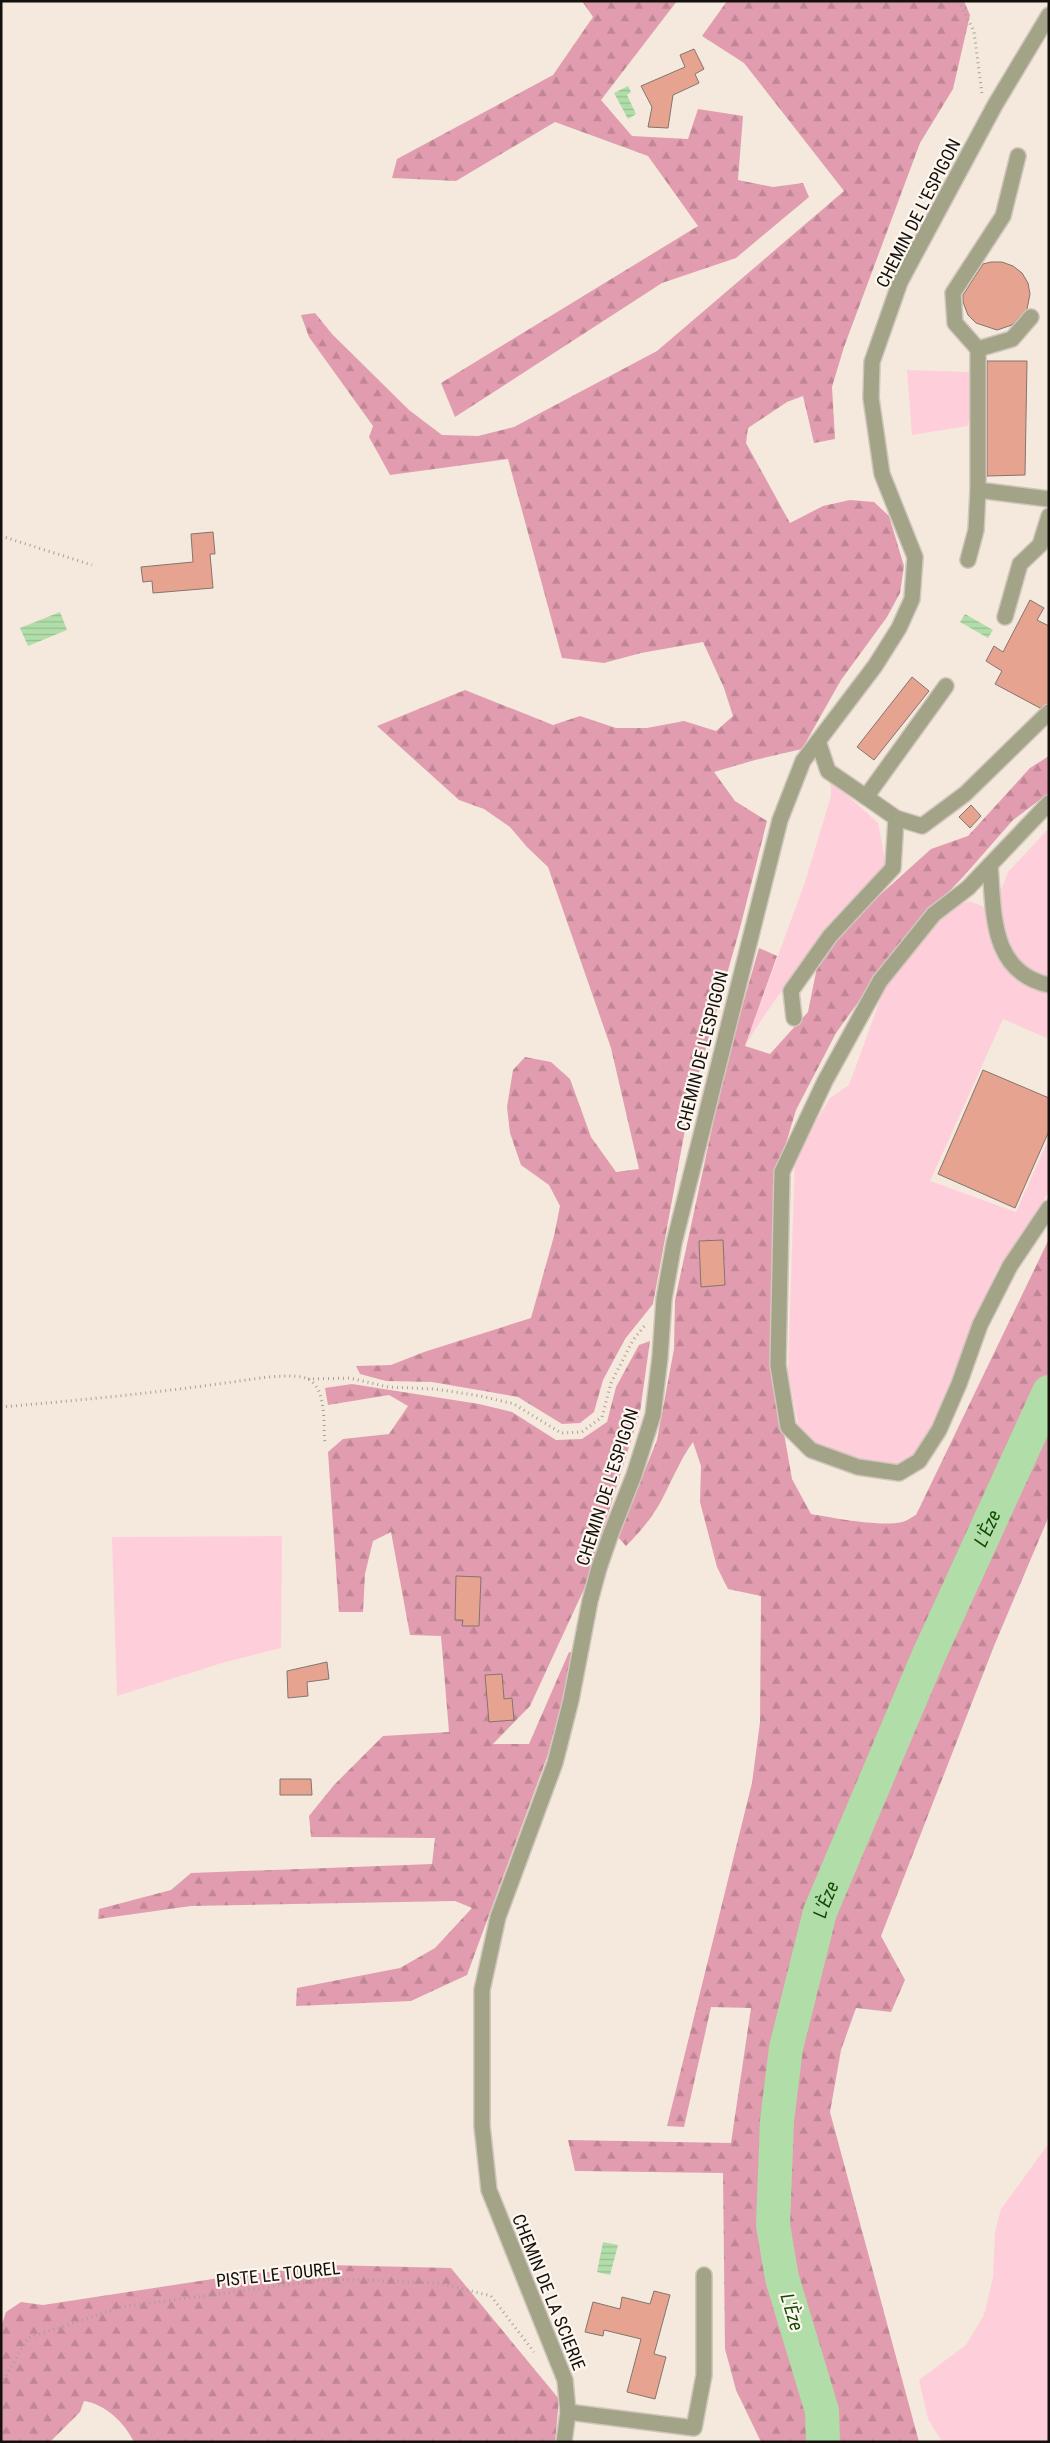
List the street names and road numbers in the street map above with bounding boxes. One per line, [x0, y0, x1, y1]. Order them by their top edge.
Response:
street label: CHEMIN DE L'ESPIGON [871, 135, 965, 291]
street label: CHEMIN DE L'ESPIGON [672, 969, 732, 1133]
street label: CHEMIN DE L'ESPIGON [572, 1406, 642, 1568]
street label: CHEMIN DE LA SCIERIE [508, 2211, 590, 2373]
street label: PISTE LE TOUREL [215, 2257, 342, 2291]

